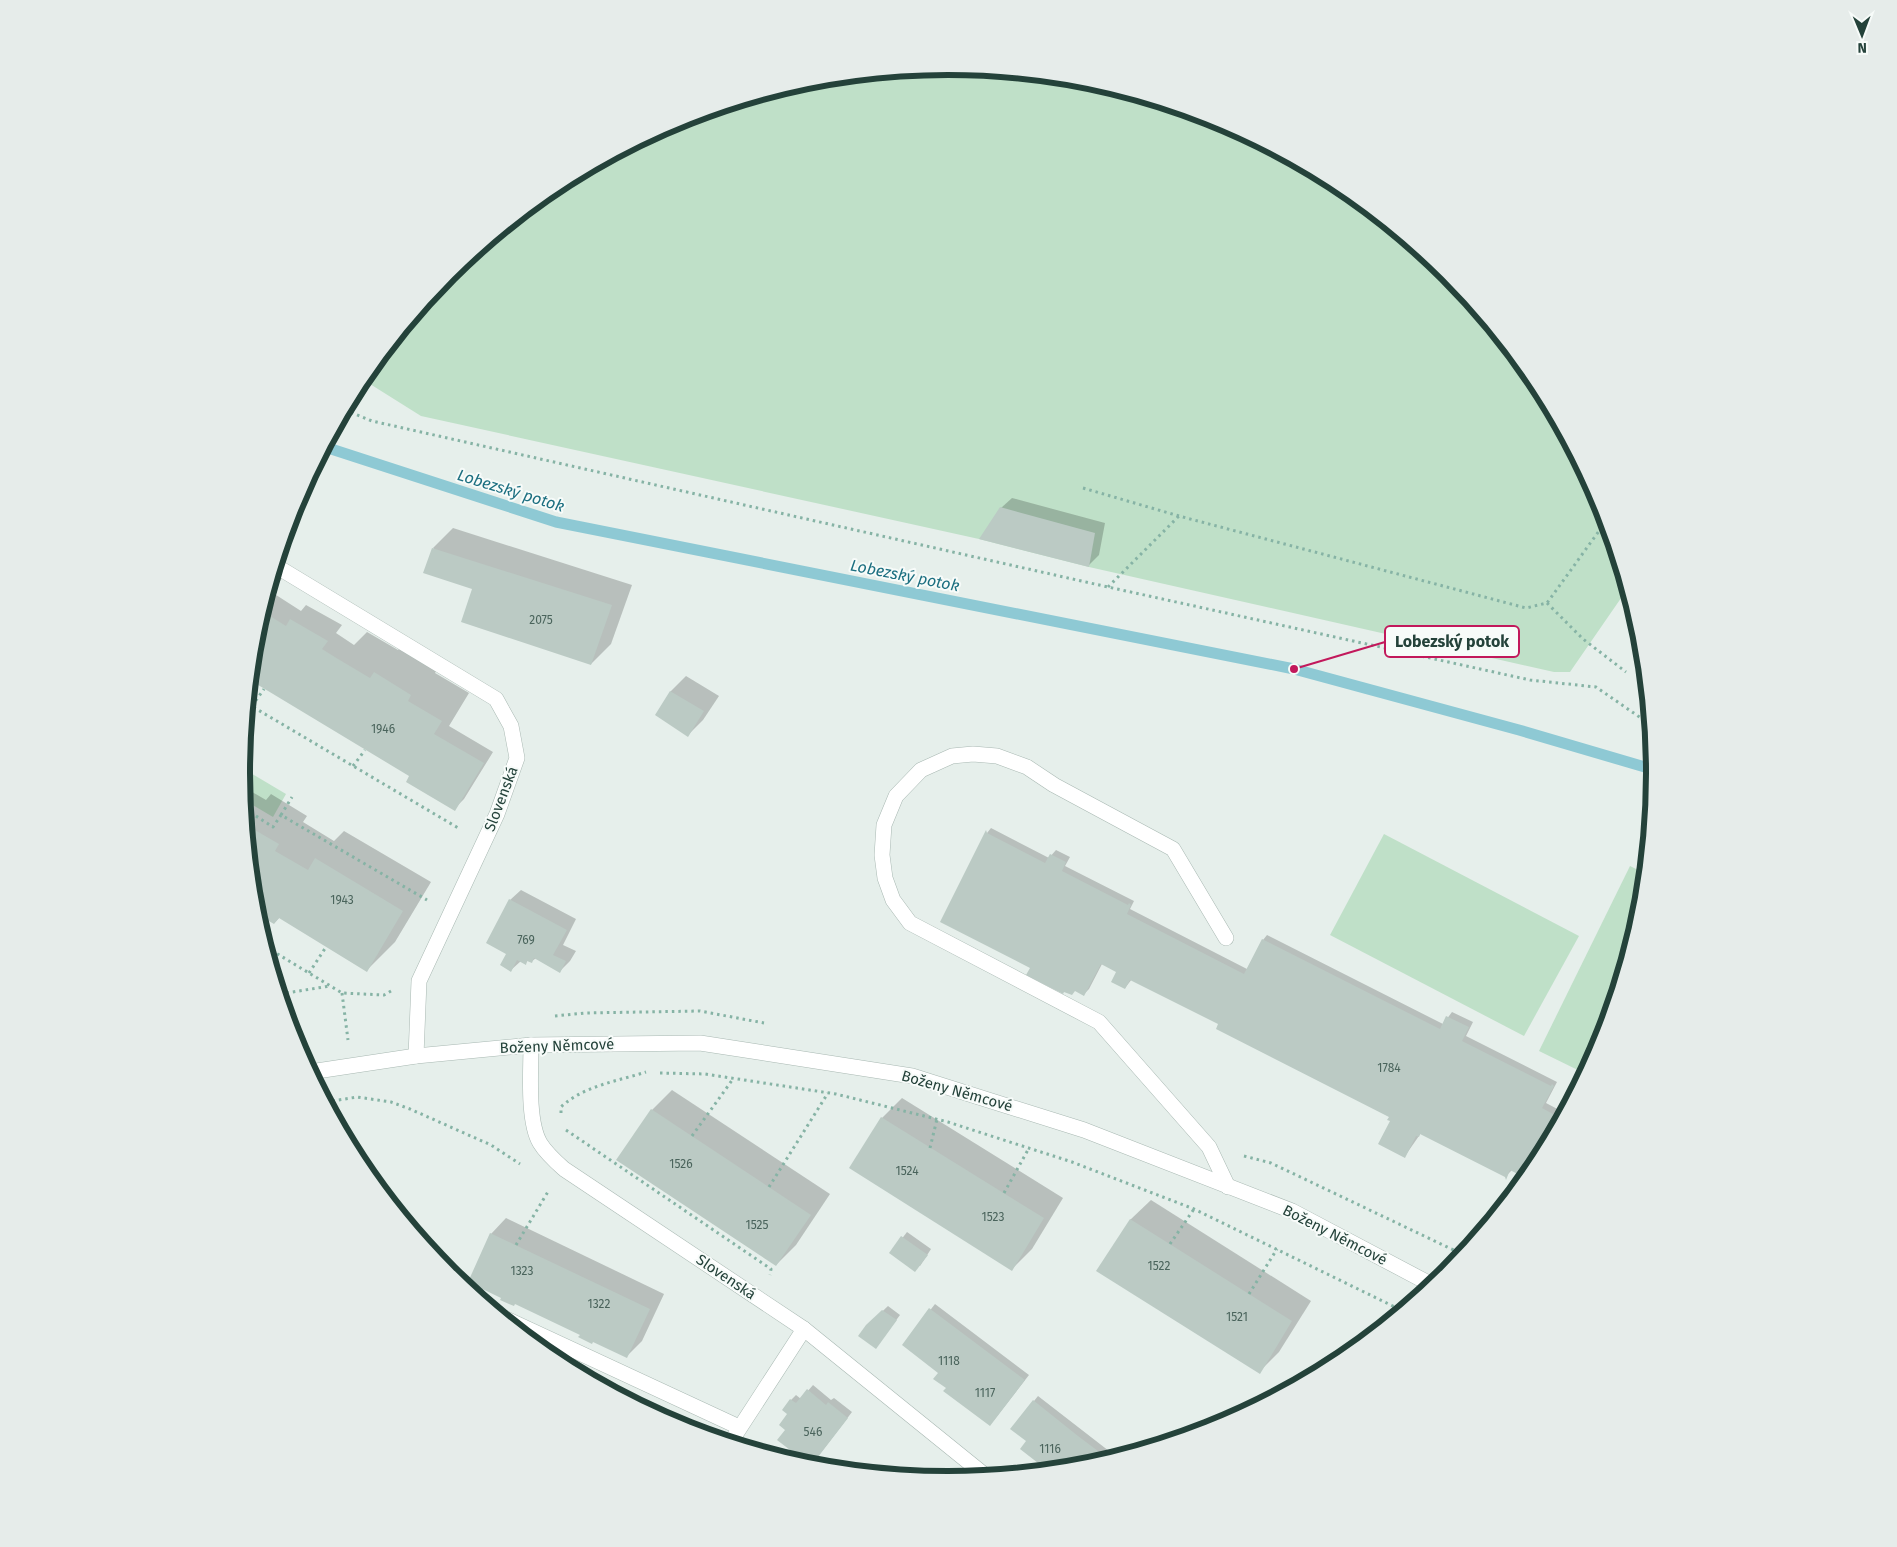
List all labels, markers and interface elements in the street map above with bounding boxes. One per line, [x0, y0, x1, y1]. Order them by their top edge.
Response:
north arrow [1837, 10, 1887, 60]
text: N [1857, 39, 1867, 56]
water label: Lobezský potok [455, 465, 567, 516]
water label: Lobezský potok [849, 556, 961, 595]
house number: 2075 [529, 613, 553, 627]
callout: Lobezský potok [1385, 626, 1519, 657]
text: Lobezský potok [1395, 632, 1509, 651]
house number: 1946 [371, 722, 395, 736]
street label: Slovenská [480, 764, 522, 834]
house number: 1943 [330, 893, 354, 907]
house number: 769 [517, 933, 535, 947]
street label: Boženy Němcové [499, 1035, 615, 1057]
house number: 1784 [1377, 1061, 1401, 1075]
street label: Boženy Němcové [899, 1067, 1015, 1115]
house number: 1526 [669, 1157, 693, 1171]
house number: 1524 [895, 1164, 919, 1178]
street label: Boženy Němcové [1280, 1201, 1390, 1269]
house number: 1523 [982, 1210, 1004, 1224]
house number: 1525 [745, 1218, 769, 1232]
street label: Slovenská [693, 1250, 759, 1304]
house number: 1522 [1148, 1259, 1171, 1273]
house number: 1323 [511, 1264, 533, 1278]
house number: 1322 [588, 1297, 611, 1311]
house number: 1521 [1226, 1310, 1248, 1324]
house number: 1118 [938, 1354, 960, 1368]
house number: 1117 [975, 1386, 995, 1400]
house number: 546 [804, 1425, 822, 1439]
house number: 1116 [1039, 1442, 1061, 1456]

